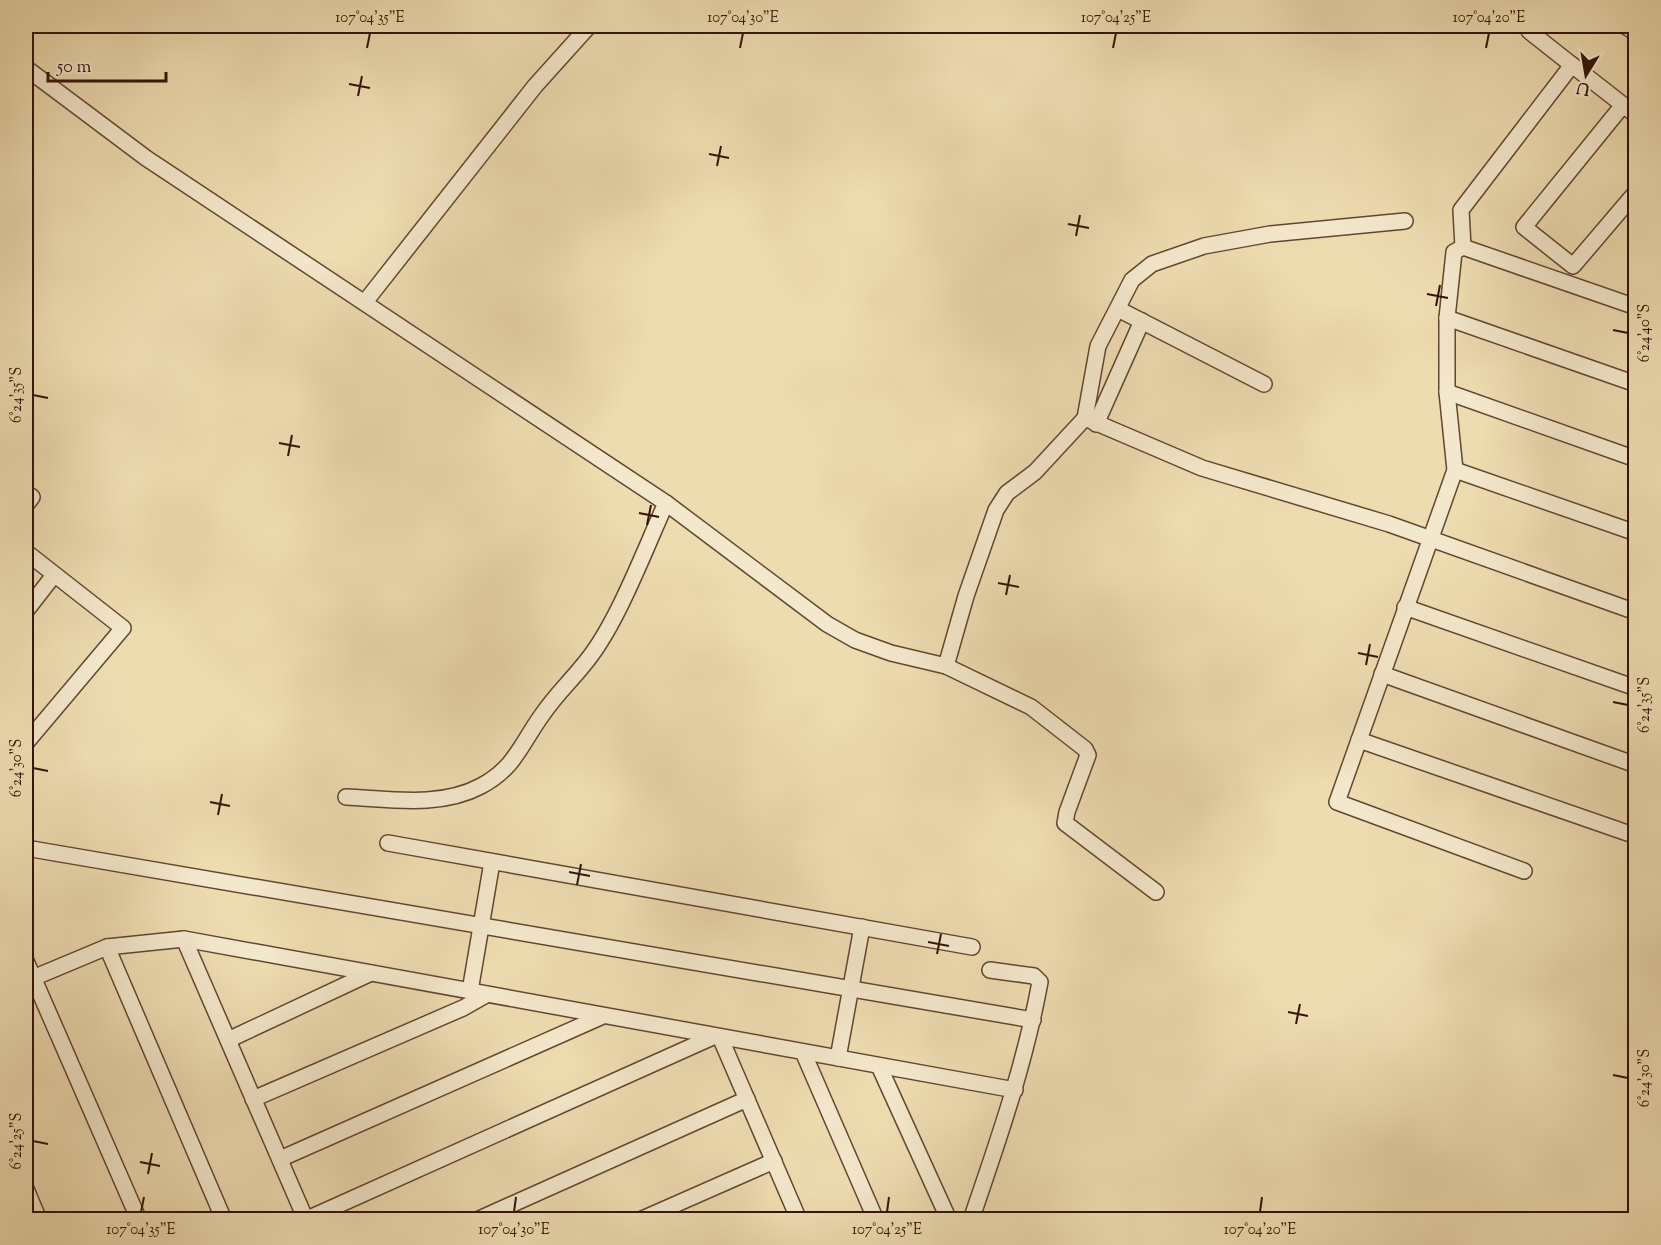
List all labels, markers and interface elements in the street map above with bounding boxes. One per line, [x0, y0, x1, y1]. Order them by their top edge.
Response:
text: 107°04'35"E [335, 8, 405, 29]
text: 107°04'30"E [707, 8, 779, 29]
text: 107°04'25"E [1081, 8, 1151, 29]
text: 107°04'20"E [1453, 8, 1525, 29]
scale bar [48, 45, 166, 83]
north arrow [1556, 45, 1616, 105]
text: 50 m [56, 55, 92, 81]
text: U [1574, 75, 1592, 100]
text: 6°24'40"S [1635, 304, 1656, 362]
text: 6°24'35"S [7, 367, 28, 423]
text: 6°24'35"S [1635, 677, 1656, 733]
text: 6°24'30"S [7, 739, 28, 797]
text: 6°24'30"S [1635, 1049, 1656, 1107]
text: 6°24'25"S [7, 1112, 28, 1169]
text: 107°04'35"E [106, 1220, 176, 1241]
text: 107°04'30"E [478, 1220, 550, 1241]
text: 107°04'25"E [852, 1220, 922, 1241]
text: 107°04'20"E [1224, 1220, 1296, 1241]

